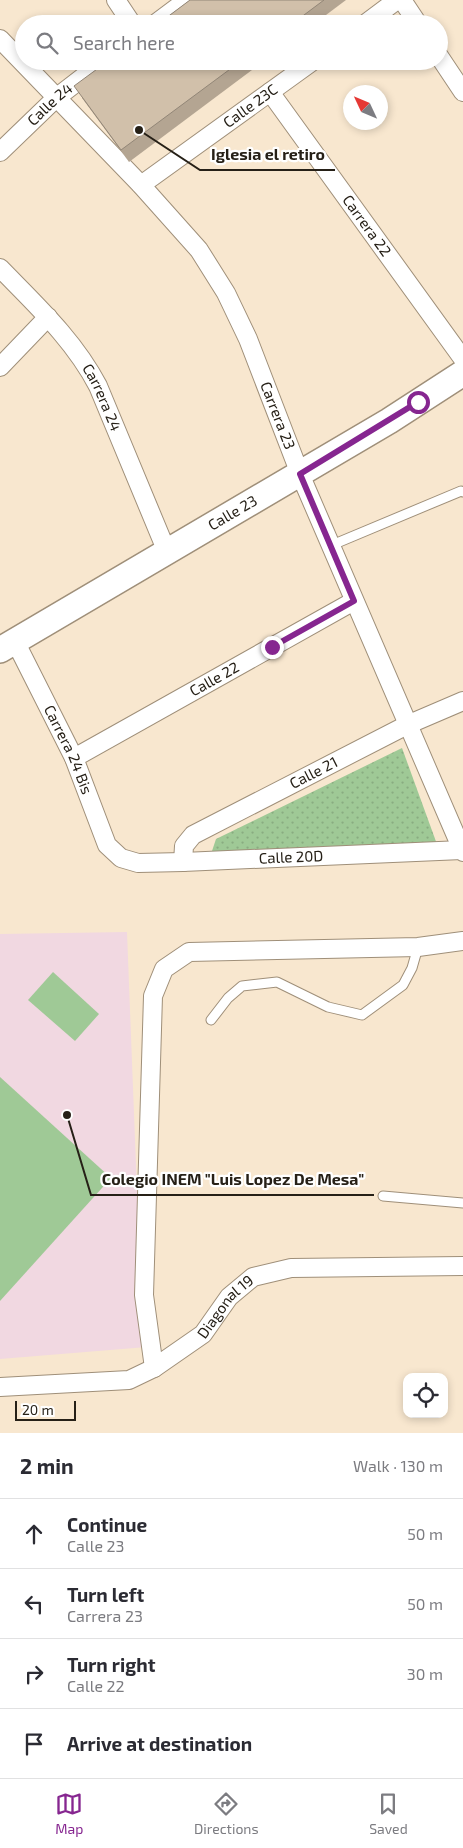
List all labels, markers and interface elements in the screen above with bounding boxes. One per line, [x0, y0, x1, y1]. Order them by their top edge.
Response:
search box [15, 15, 448, 70]
icon: search [33, 29, 61, 57]
text: Search here [73, 31, 175, 54]
street label: Calle 24 [23, 79, 76, 129]
street label: Calle 23C [219, 79, 281, 131]
north arrow [343, 85, 388, 130]
callout: Iglesia el retiro [200, 139, 335, 170]
text: Iglesia el retiro [211, 144, 325, 163]
street label: Carrera 22 [339, 191, 396, 259]
street label: Carrera 24 [79, 360, 126, 433]
street label: Carrera 23 [257, 379, 300, 452]
route start [407, 391, 430, 414]
street label: Calle 23 [204, 491, 260, 534]
route end [261, 636, 284, 659]
street label: Calle 22 [186, 657, 242, 699]
street label: Carrera 24 Bis [41, 702, 97, 796]
street label: Calle 21 [286, 752, 340, 792]
street label: Calle 20D [258, 846, 324, 867]
callout: Colegio INEM "Luis Lopez De Mesa" [91, 1164, 374, 1195]
text: Colegio INEM "Luis Lopez De Mesa" [102, 1169, 364, 1188]
street label: Diagonal 19 [193, 1271, 256, 1341]
map controls [403, 1373, 448, 1418]
button: locate [403, 1373, 448, 1418]
scale bar [15, 1398, 76, 1421]
text: 20 m [22, 1401, 54, 1418]
text: 2 min [20, 1453, 74, 1478]
text: Walk · 130 m [353, 1456, 443, 1475]
text: Continue [67, 1513, 147, 1536]
icon: ahead [20, 1520, 48, 1548]
text: 50 m [407, 1524, 443, 1543]
text: Calle 23 [67, 1536, 124, 1555]
text: Turn left [67, 1583, 144, 1606]
icon: left [20, 1590, 48, 1618]
text: 50 m [407, 1594, 443, 1613]
text: Carrera 23 [67, 1606, 143, 1625]
text: Turn right [67, 1653, 155, 1676]
icon: right [20, 1660, 48, 1688]
text: 30 m [407, 1664, 443, 1683]
text: Calle 22 [67, 1676, 125, 1695]
icon: arrive [20, 1730, 48, 1758]
text: Arrive at destination [67, 1732, 252, 1755]
tab: Map [55, 1790, 83, 1837]
tab: Directions [194, 1790, 259, 1837]
tab: Saved [369, 1790, 408, 1837]

